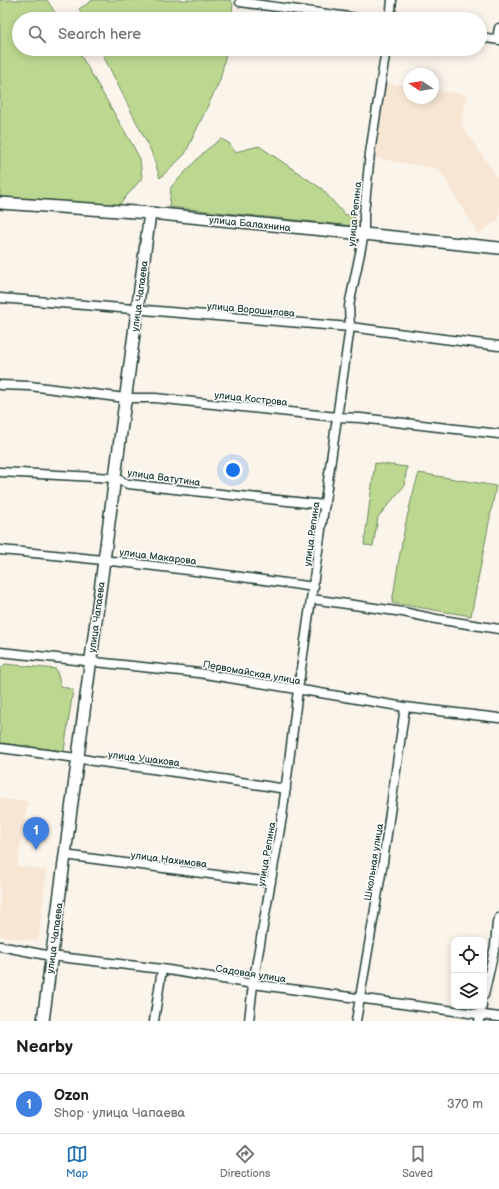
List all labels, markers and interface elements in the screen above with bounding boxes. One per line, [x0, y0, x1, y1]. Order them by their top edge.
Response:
search box [12, 12, 487, 56]
icon: search [26, 23, 48, 45]
text: Search here [58, 25, 141, 44]
north arrow [403, 68, 439, 104]
street label: улица Репина [346, 181, 364, 247]
street label: улица Балахнина [208, 214, 291, 234]
street label: улица Чапаева [129, 260, 151, 332]
street label: улица Ворошилова [206, 300, 295, 320]
street label: улица Кострова [214, 389, 288, 409]
your location [223, 460, 243, 480]
street label: улица Ватутина [127, 467, 201, 489]
street label: улица Репина [302, 501, 322, 567]
street label: улица Макарова [119, 546, 197, 568]
street label: улица Чапаева [86, 581, 108, 653]
street label: Первомайская улица [202, 658, 302, 688]
street label: улица Ушакова [107, 749, 180, 769]
pin: 1 [23, 817, 49, 850]
street label: улица Репина [255, 821, 279, 887]
street label: Школьная улица [362, 823, 386, 902]
street label: улица Нахимова [130, 849, 208, 871]
street label: улица Чапаева [44, 902, 66, 974]
map controls [451, 937, 487, 1009]
button: locate [451, 937, 487, 973]
street label: Садовая улица [215, 963, 287, 985]
button: layers [451, 973, 487, 1009]
text: Nearby [16, 1037, 73, 1057]
text: Ozon [54, 1086, 89, 1105]
text: 1 [26, 1096, 32, 1112]
text: 370 m [447, 1096, 483, 1112]
text: Shop · улица Чапаева [54, 1105, 185, 1121]
tab: Map [66, 1143, 88, 1180]
tab: Directions [220, 1143, 270, 1180]
tab: Saved [402, 1143, 433, 1180]

